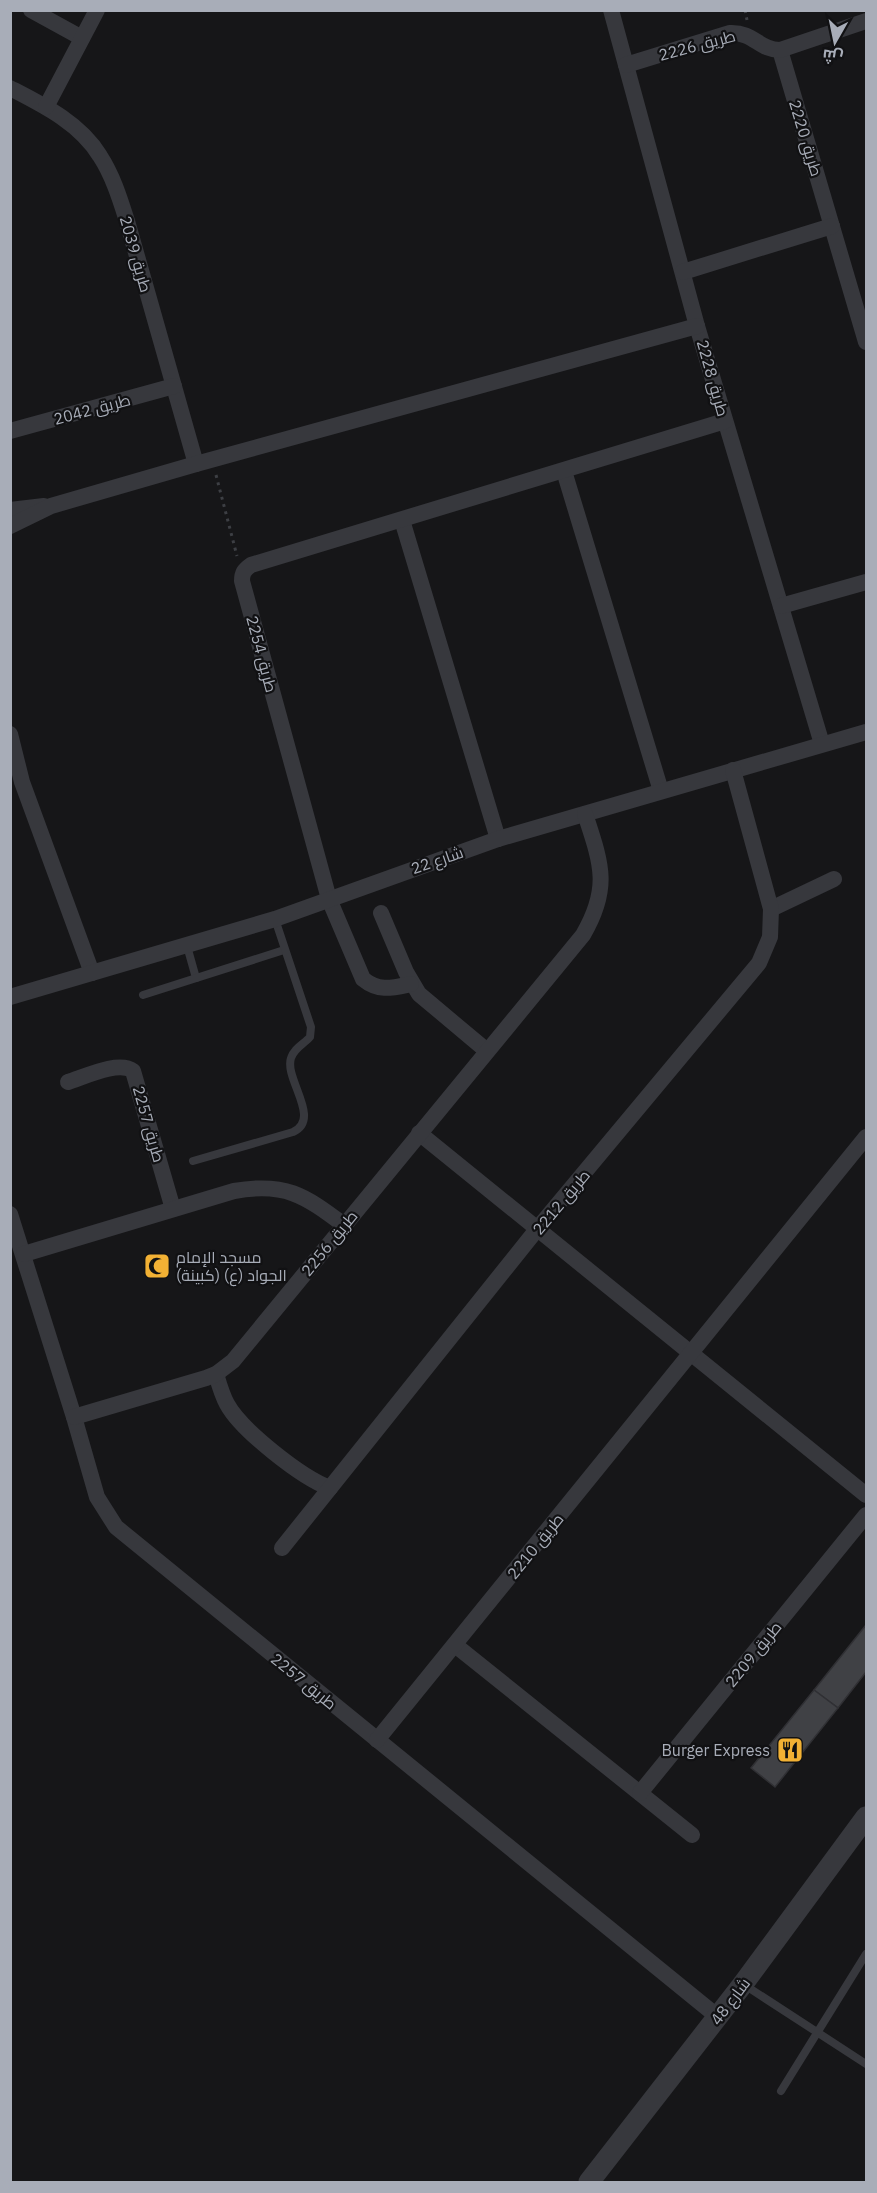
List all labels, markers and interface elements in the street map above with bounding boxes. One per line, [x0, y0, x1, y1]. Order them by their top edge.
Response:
north arrow [805, 12, 865, 72]
street label: طريق 2226 [656, 25, 738, 66]
text: ش [821, 45, 844, 68]
street label: طريق 2220 [784, 97, 827, 179]
street label: طريق 2039 [115, 213, 156, 295]
street label: طريق 2228 [692, 337, 733, 419]
street label: طريق 2042 [51, 389, 133, 430]
street label: طريق 2254 [241, 613, 282, 695]
street label: شارع 22 [408, 842, 466, 880]
street label: طريق 2257 [128, 1083, 169, 1165]
street label: طريق 2212 [528, 1165, 595, 1239]
street label: طريق 2256 [296, 1206, 362, 1281]
place label: مسجد الإمام الجواد (ع) (كبينة) [176, 1247, 287, 1287]
mosque icon: مسجد الإمام الجواد (ع) (كبينة) [142, 1251, 172, 1281]
street label: طريق 2210 [502, 1509, 568, 1584]
street label: طريق 2209 [720, 1617, 786, 1692]
street label: طريق 2257 [266, 1648, 341, 1714]
restaurant icon: Burger Express [775, 1735, 805, 1765]
place label: Burger Express [661, 1740, 770, 1760]
street label: شارع 48 [706, 1973, 756, 2030]

